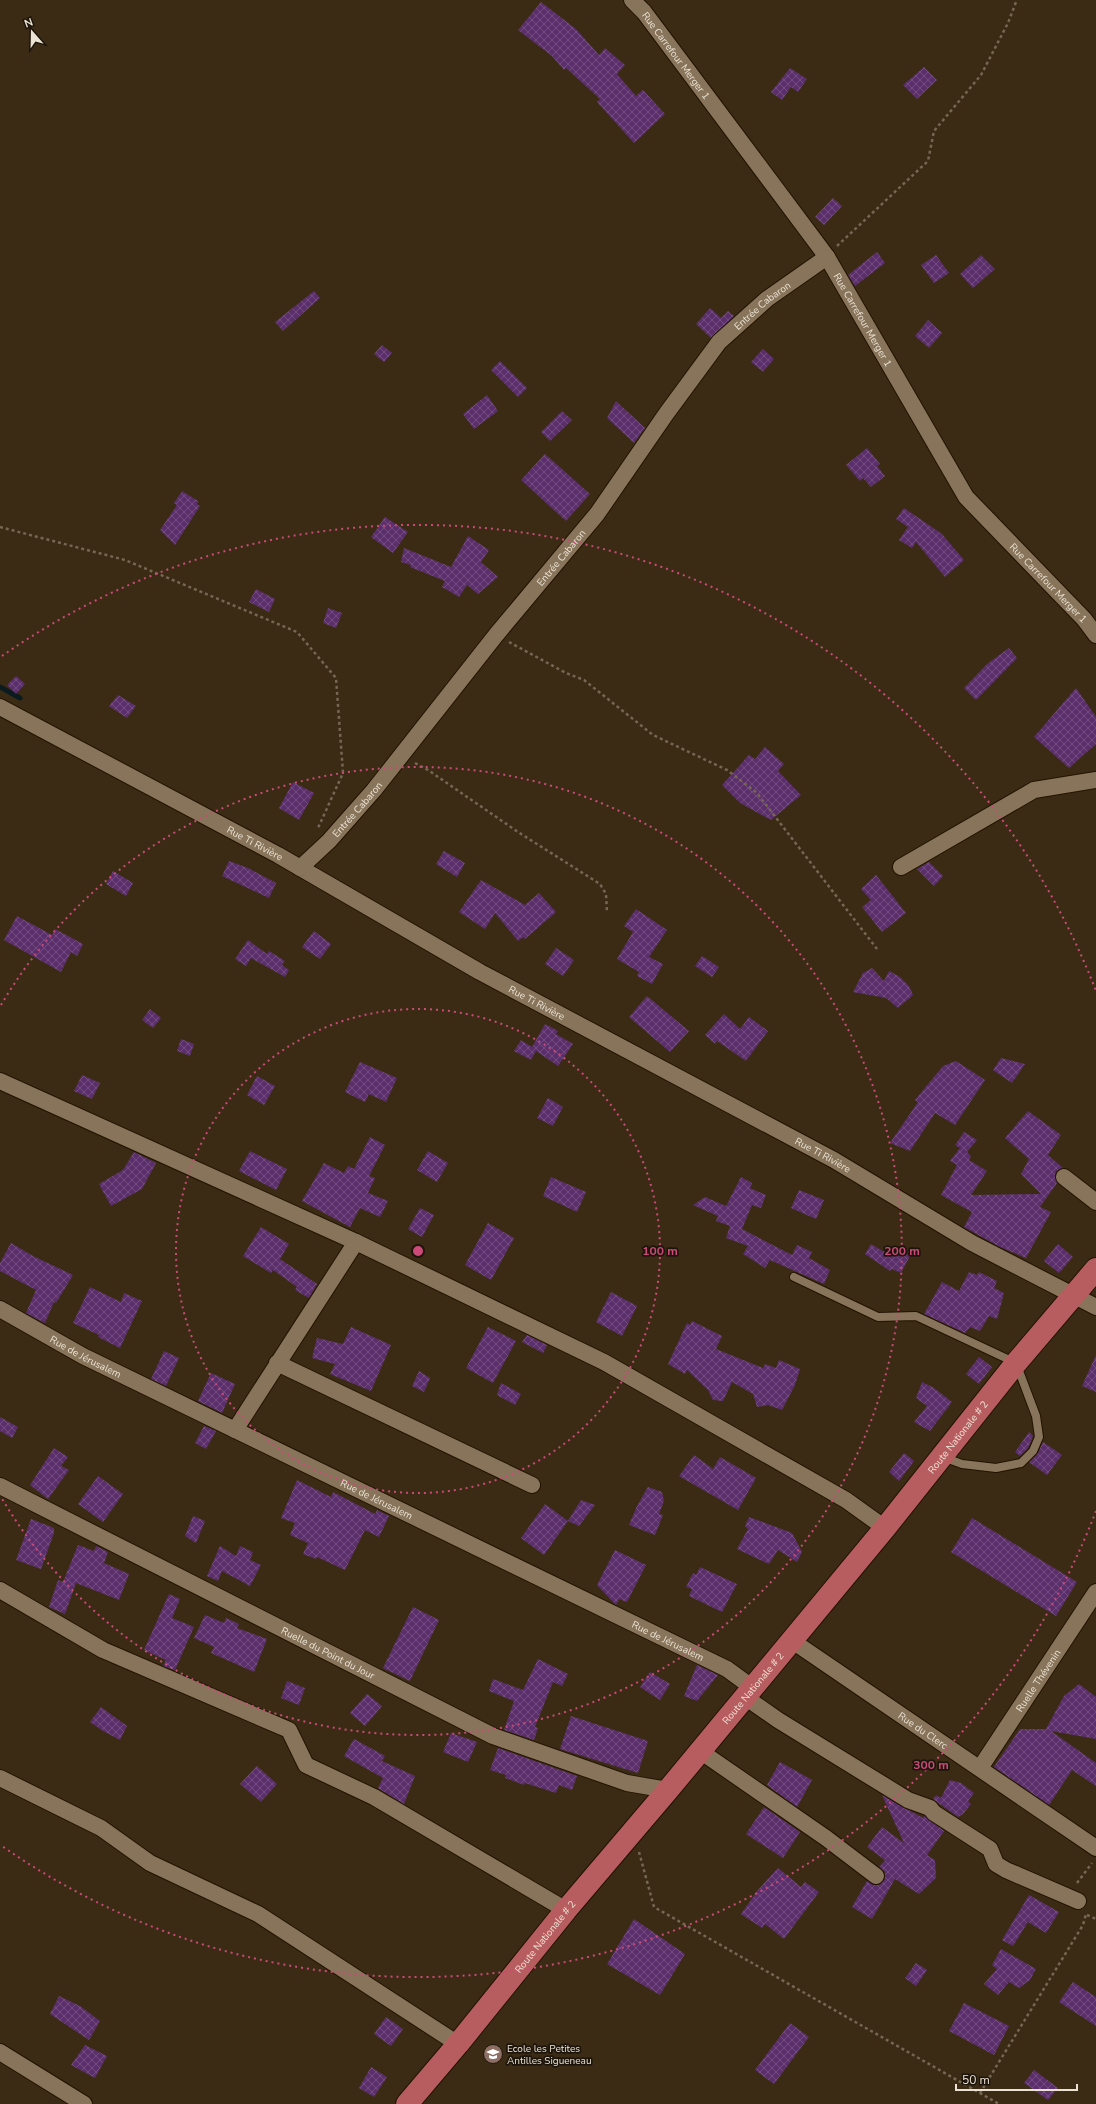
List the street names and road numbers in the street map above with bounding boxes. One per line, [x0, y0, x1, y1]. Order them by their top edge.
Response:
street label: Rue Carrefour Merger 1 [638, 9, 713, 103]
street label: Rue Carrefour Merger 1 [830, 271, 895, 369]
street label: Entrée Cabaron [731, 279, 794, 333]
street label: Entrée Cabaron [534, 527, 589, 589]
street label: Rue Carrefour Merger 1 [1006, 540, 1090, 626]
street label: Entrée Cabaron [330, 779, 386, 841]
street label: Rue Ti Rivière [224, 823, 285, 864]
street label: Rue Ti Rivière [506, 982, 567, 1024]
street label: Rue Ti Rivière [792, 1134, 853, 1177]
street label: Rue de Jérusalem [47, 1333, 123, 1382]
street label: Route Nationale # 2 [925, 1398, 992, 1477]
street label: Rue de Jérusalem [338, 1476, 415, 1523]
street label: Rue de Jérusalem [629, 1618, 706, 1665]
street label: Ruelle du Point du Jour [279, 1624, 377, 1683]
street label: Ruelle Thévenin [1013, 1647, 1064, 1715]
street label: Route Nationale # 2 [719, 1649, 787, 1727]
street label: Rue du Clerc [895, 1709, 951, 1753]
street label: Route Nationale # 2 [512, 1898, 579, 1976]

